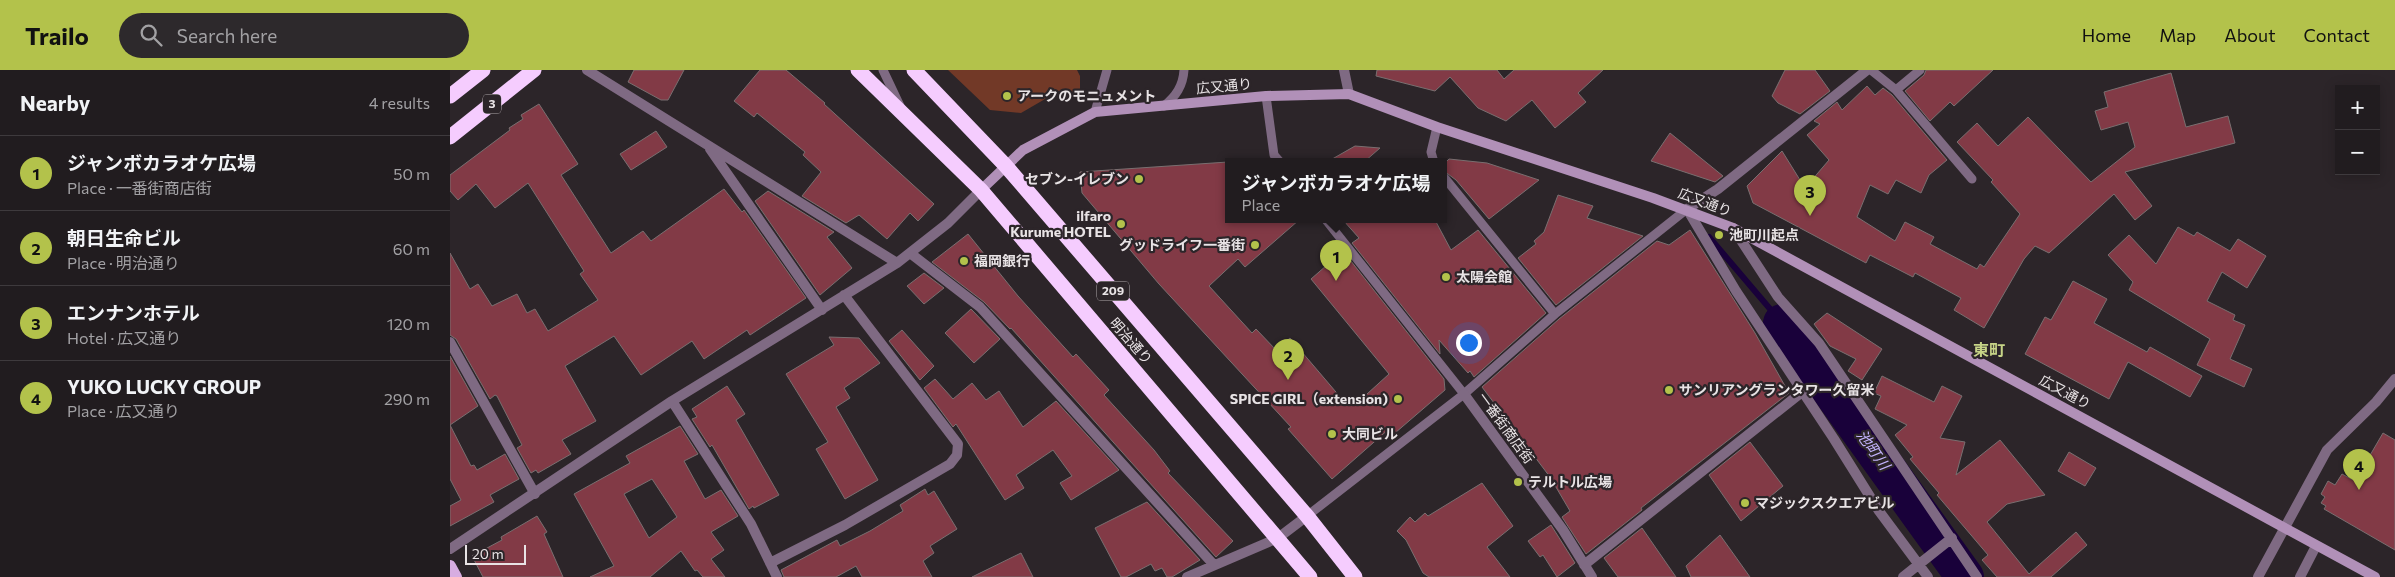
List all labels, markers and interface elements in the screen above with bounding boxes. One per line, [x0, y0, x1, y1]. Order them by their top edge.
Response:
search box [119, 13, 469, 58]
text: Trailo [25, 21, 89, 50]
icon: search [137, 21, 165, 49]
text: Search here [177, 24, 277, 47]
text: Home [2082, 24, 2131, 46]
text: Map [2159, 24, 2196, 46]
text: About [2224, 24, 2276, 46]
text: Contact [2304, 24, 2370, 46]
street label: 広又通り [1195, 75, 1253, 96]
map controls [2335, 85, 2380, 175]
button: + [2335, 85, 2380, 130]
place label: アークのモニュメント [1017, 87, 1156, 104]
text: Nearby [20, 90, 90, 115]
marker: アークのモニュメント [1001, 90, 1013, 102]
text: 4 results [369, 93, 430, 112]
road number: 3 [483, 94, 501, 114]
button: − [2335, 130, 2380, 175]
text: ジャンボカラオケ広場 [67, 151, 256, 174]
popup [1225, 158, 1447, 223]
text: 1 [32, 164, 40, 183]
text: 50 m [393, 164, 430, 183]
place label: セブン-イレブン [1025, 170, 1129, 187]
text: ジャンボカラオケ広場 [1241, 171, 1431, 194]
marker: セブン-イレブン [1133, 173, 1145, 185]
pin: 3 [1794, 175, 1826, 216]
text: Place · 一番街商店街 [67, 178, 212, 197]
street label: 広又通り [1676, 184, 1734, 220]
text: Place [1241, 195, 1280, 214]
place label: ilfaro Kurume HOTEL [1010, 207, 1111, 240]
marker: ilfaro Kurume HOTEL [1115, 218, 1127, 230]
text: 朝日生命ビル [67, 226, 181, 249]
place label: 池町川起点 [1729, 226, 1799, 243]
marker: 池町川起点 [1713, 229, 1725, 241]
place label: グッドライフ一番街 [1119, 236, 1245, 253]
text: 2 [31, 239, 41, 258]
text: 60 m [393, 239, 430, 258]
marker: グッドライフ一番街 [1249, 239, 1261, 251]
pin: 1 [1320, 240, 1352, 281]
place label: 福岡銀行 [974, 252, 1030, 269]
text: Place · 明治通り [67, 253, 180, 272]
marker: 福岡銀行 [958, 255, 970, 267]
place label: 太陽会館 [1456, 268, 1512, 285]
marker: 太陽会館 [1440, 271, 1452, 283]
road number: 209 [1097, 282, 1129, 300]
text: エンナンホテル [67, 301, 200, 324]
text: 3 [31, 314, 41, 333]
text: 120 m [387, 314, 430, 333]
street label: 明治通り [1107, 314, 1156, 367]
text: Hotel · 広又通り [67, 328, 181, 347]
your location [1456, 330, 1482, 356]
pin: 2 [1272, 339, 1304, 380]
district label: 東町 [1973, 340, 2005, 359]
street label: 広又通り [2037, 371, 2094, 412]
text: YUKO LUCKY GROUP [67, 375, 261, 398]
place label: サンリアングランタワー久留米 [1679, 381, 1874, 398]
marker: サンリアングランタワー久留米 [1663, 384, 1675, 396]
text: 4 [31, 389, 41, 408]
text: 290 m [384, 389, 430, 408]
street label: 一番街商店街 [1475, 389, 1538, 467]
place label: SPICE GIRL（extension) [1230, 390, 1388, 407]
marker: SPICE GIRL（extension) [1392, 393, 1404, 405]
text: Place · 広又通り [67, 401, 180, 420]
place label: 大同ビル [1342, 425, 1398, 442]
water label: 池町川 [1853, 426, 1895, 475]
marker: 大同ビル [1326, 428, 1338, 440]
pin: 4 [2343, 449, 2375, 490]
place label: テルトル広場 [1528, 473, 1612, 490]
marker: テルトル広場 [1512, 476, 1524, 488]
place label: マジックスクエアビル [1755, 494, 1895, 511]
marker: マジックスクエアビル [1739, 497, 1751, 509]
scale bar [465, 542, 526, 565]
text: 20 m [472, 545, 504, 562]

